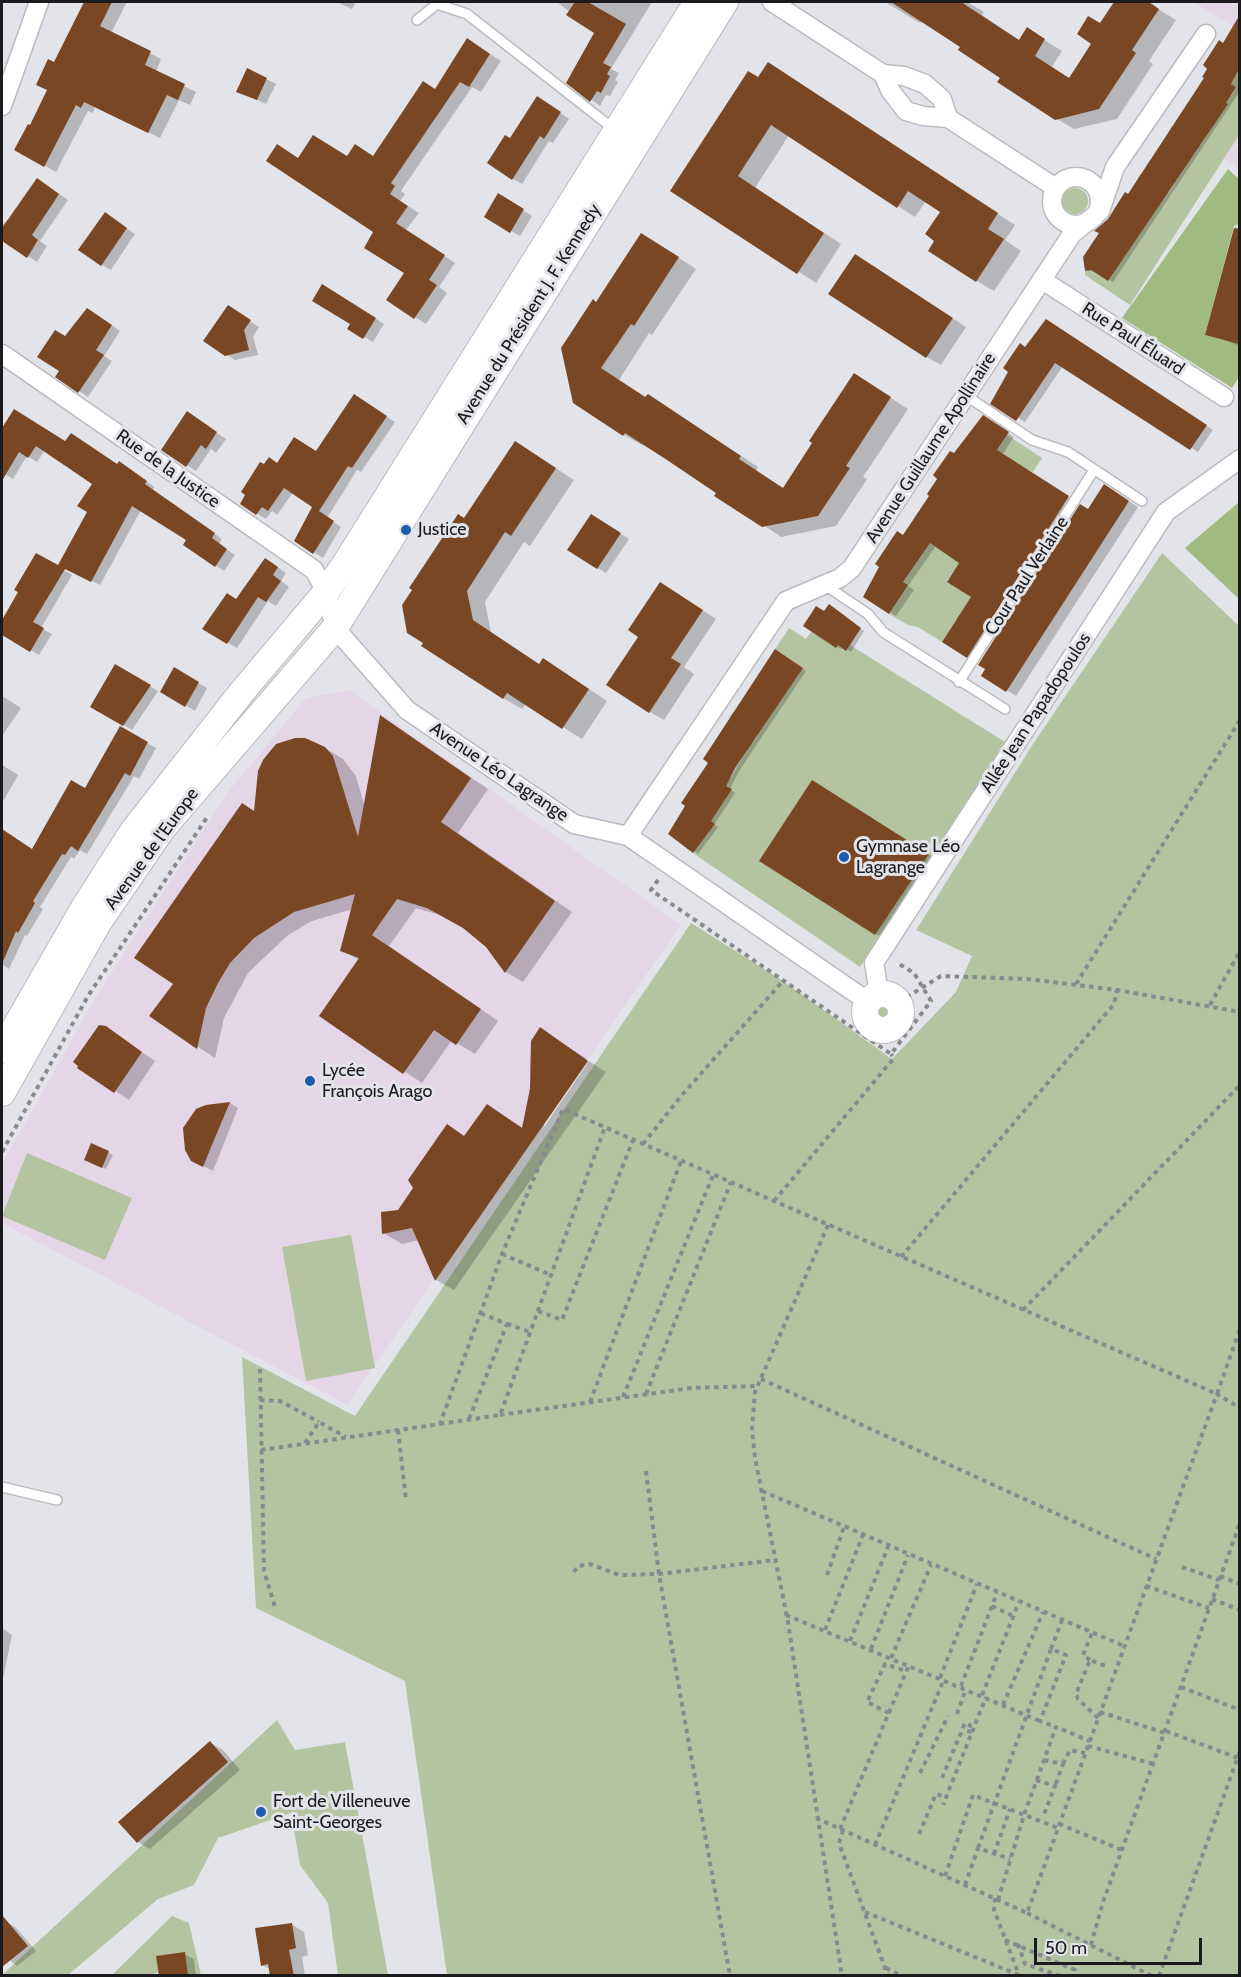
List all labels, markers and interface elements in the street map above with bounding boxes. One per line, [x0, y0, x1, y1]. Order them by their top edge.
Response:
street label: Avenue du Président J. F. Kennedy [452, 200, 606, 428]
street label: Rue Paul Éluard [1078, 298, 1188, 380]
street label: Avenue Guillaume Apollinaire [861, 349, 1001, 547]
street label: Rue de la Justice [112, 425, 224, 513]
street label: Cour Paul Verlaine [981, 513, 1073, 639]
place label: Justice [418, 519, 466, 541]
marker: Justice [399, 523, 413, 537]
street label: Allée Jean Papadopoulos [976, 629, 1096, 797]
street label: Avenue Léo Lagrange [426, 718, 572, 826]
street label: Avenue de l'Europe [101, 784, 203, 914]
place label: Gymnase Léo Lagrange [856, 836, 960, 878]
marker: Gymnase Léo Lagrange [837, 850, 851, 864]
place label: Lycée François Arago [322, 1060, 432, 1102]
marker: Lycée François Arago [303, 1074, 317, 1088]
place label: Fort de Villeneuve Saint-Georges [273, 1791, 410, 1834]
marker: Fort de Villeneuve Saint-Georges [254, 1805, 268, 1819]
scale bar [1037, 1926, 1205, 1964]
text: 50 m [1045, 1937, 1087, 1959]

